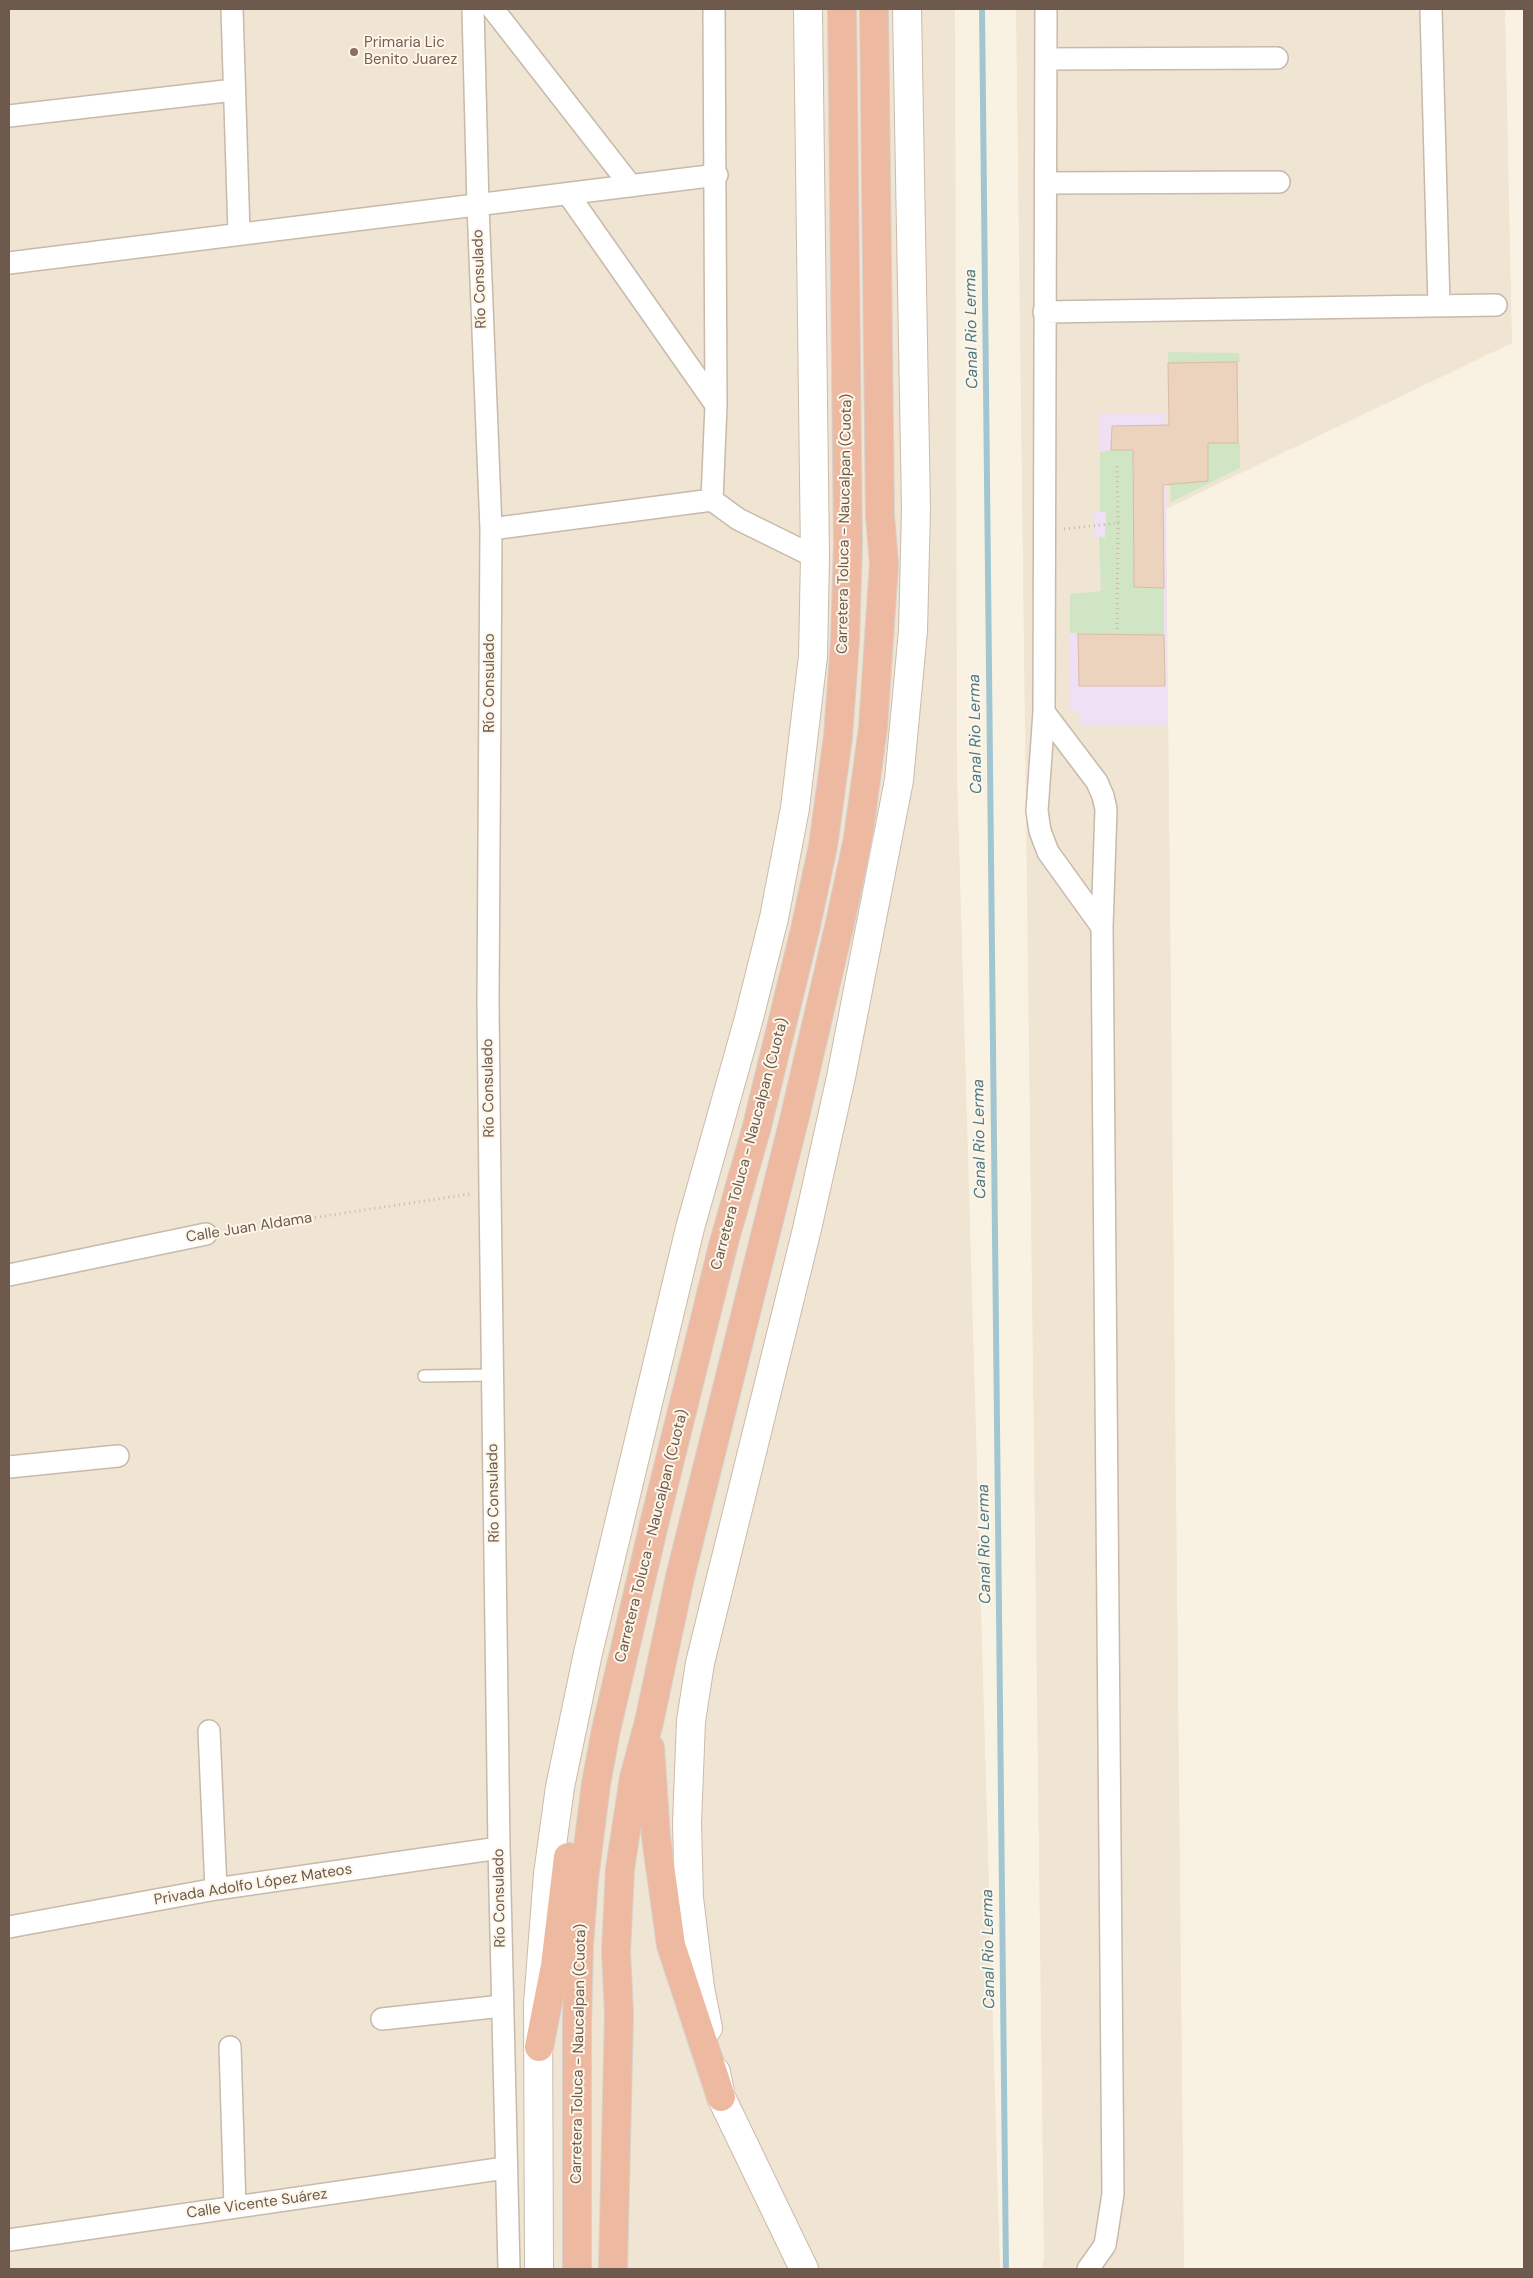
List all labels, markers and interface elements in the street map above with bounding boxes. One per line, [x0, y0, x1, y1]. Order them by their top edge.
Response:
place label: Primaria Lic Benito Juarez [364, 34, 457, 69]
marker: Primaria Lic Benito Juarez [348, 46, 360, 58]
street label: Río Consulado [469, 229, 491, 329]
water label: Canal Rio Lerma [961, 269, 983, 389]
street label: Carretera Toluca - Naucalpan (Cuota) [834, 394, 856, 654]
street label: Río Consulado [481, 633, 499, 733]
water label: Canal Rio Lerma [965, 674, 987, 794]
street label: Carretera Toluca - Naucalpan (Cuota) [708, 1016, 792, 1272]
street label: Río Consulado [479, 1038, 499, 1138]
water label: Canal Rio Lerma [969, 1079, 991, 1199]
street label: Calle Juan Aldama [185, 1209, 313, 1247]
street label: Carretera Toluca - Naucalpan (Cuota) [612, 1408, 692, 1664]
street label: Río Consulado [484, 1443, 504, 1543]
water label: Canal Rio Lerma [974, 1484, 996, 1604]
street label: Río Consulado [490, 1848, 510, 1948]
street label: Privada Adolfo López Mateos [153, 1860, 353, 1910]
water label: Canal Rio Lerma [978, 1889, 1000, 2009]
street label: Carretera Toluca - Naucalpan (Cuota) [568, 1924, 590, 2184]
street label: Calle Vicente Suárez [186, 2185, 328, 2223]

